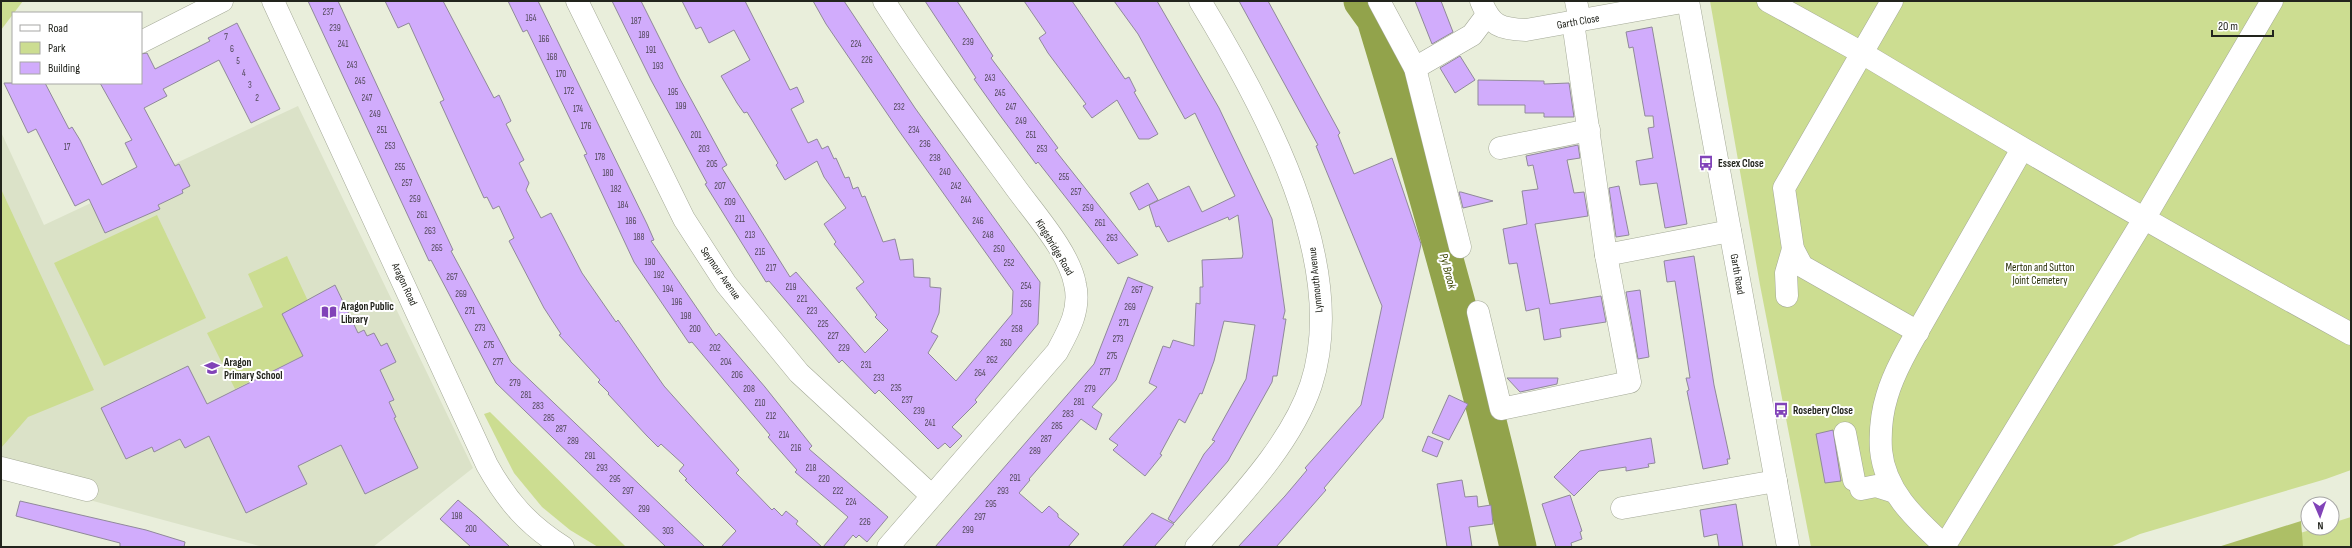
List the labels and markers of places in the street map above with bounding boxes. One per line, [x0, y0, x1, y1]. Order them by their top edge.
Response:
bus stop icon: Essex Close [1697, 154, 1715, 172]
place label: Essex Close [1718, 157, 1764, 170]
place label: Aragon Public Library [340, 300, 394, 326]
library icon: Aragon Public Library [320, 303, 338, 321]
place label: Aragon Primary School [223, 356, 283, 382]
school or university icon: Aragon Primary School [203, 359, 221, 377]
bus stop icon: Rosebery Close [1772, 401, 1790, 419]
place label: Rosebery Close [1793, 404, 1853, 417]

